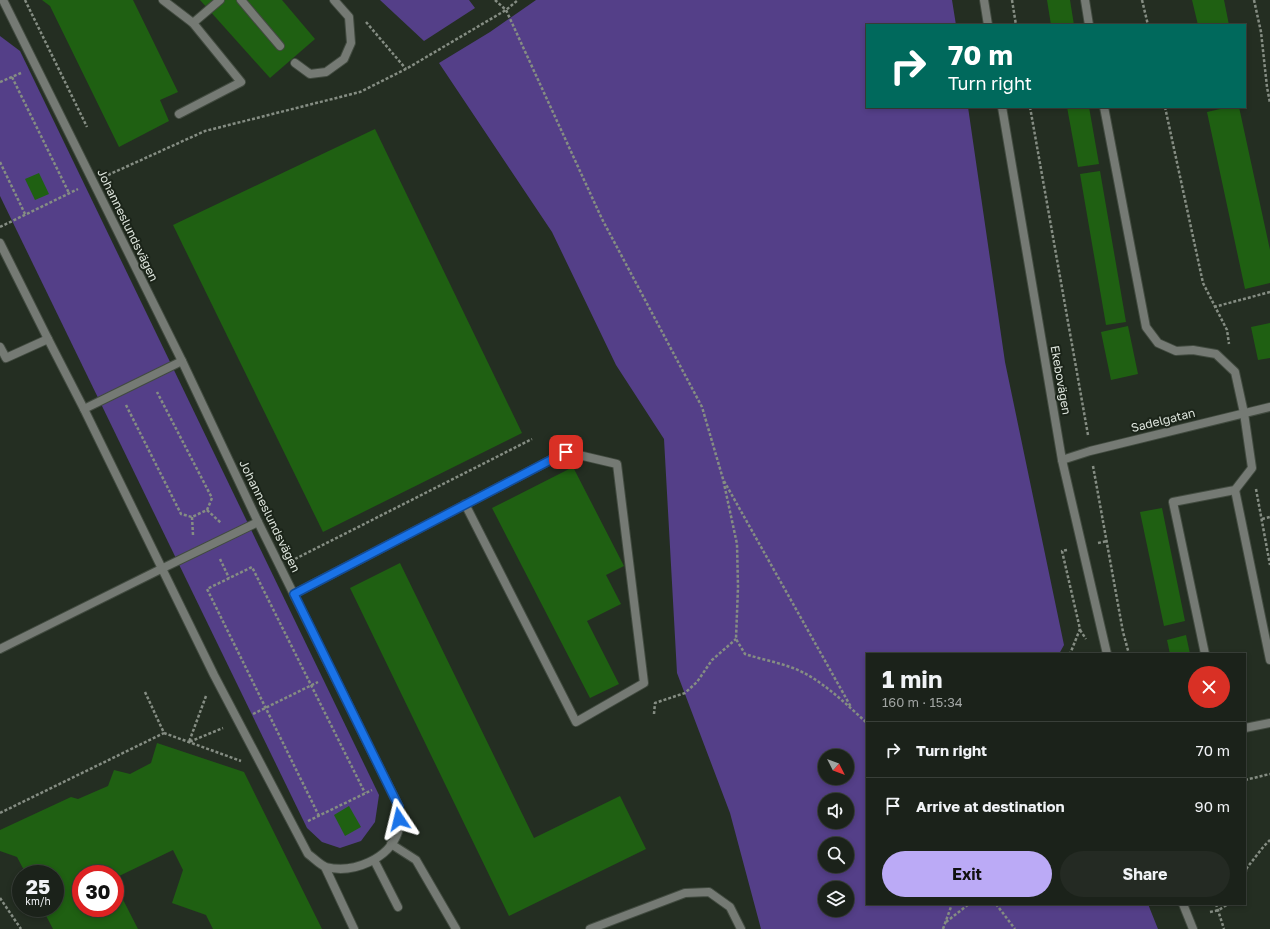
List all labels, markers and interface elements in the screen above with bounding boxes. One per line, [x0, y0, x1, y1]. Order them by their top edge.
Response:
text: 70 m [948, 38, 1013, 71]
icon: right [882, 40, 934, 92]
text: Turn right [948, 72, 1032, 94]
street label: Johanneslundsvägen [94, 166, 162, 284]
street label: Ekebovägen [1048, 344, 1074, 416]
street label: Sadelgatan [1129, 405, 1197, 435]
pin [549, 435, 583, 469]
icon: arrive [555, 441, 577, 463]
street label: Johanneslundsvägen [236, 457, 304, 575]
text: 1 min [882, 664, 942, 693]
button: close [1188, 666, 1230, 708]
text: 160 m · 15:34 [882, 694, 963, 710]
icon: right [882, 739, 904, 761]
text: Turn right [916, 741, 987, 759]
text: 70 m [1196, 741, 1230, 759]
north arrow [818, 749, 854, 785]
map controls [818, 749, 854, 917]
button: sound [818, 793, 854, 829]
icon: arrive [882, 795, 904, 817]
text: Arrive at destination [916, 797, 1065, 815]
text: 90 m [1195, 797, 1230, 815]
position arrow [378, 798, 420, 840]
button: search [818, 837, 854, 873]
button: Exit [882, 851, 1052, 897]
button: Share [1060, 851, 1230, 897]
speed limit sign: 30 [72, 865, 124, 917]
text: 25 [26, 874, 50, 898]
button: layers [818, 881, 854, 917]
text: km/h [25, 895, 51, 907]

